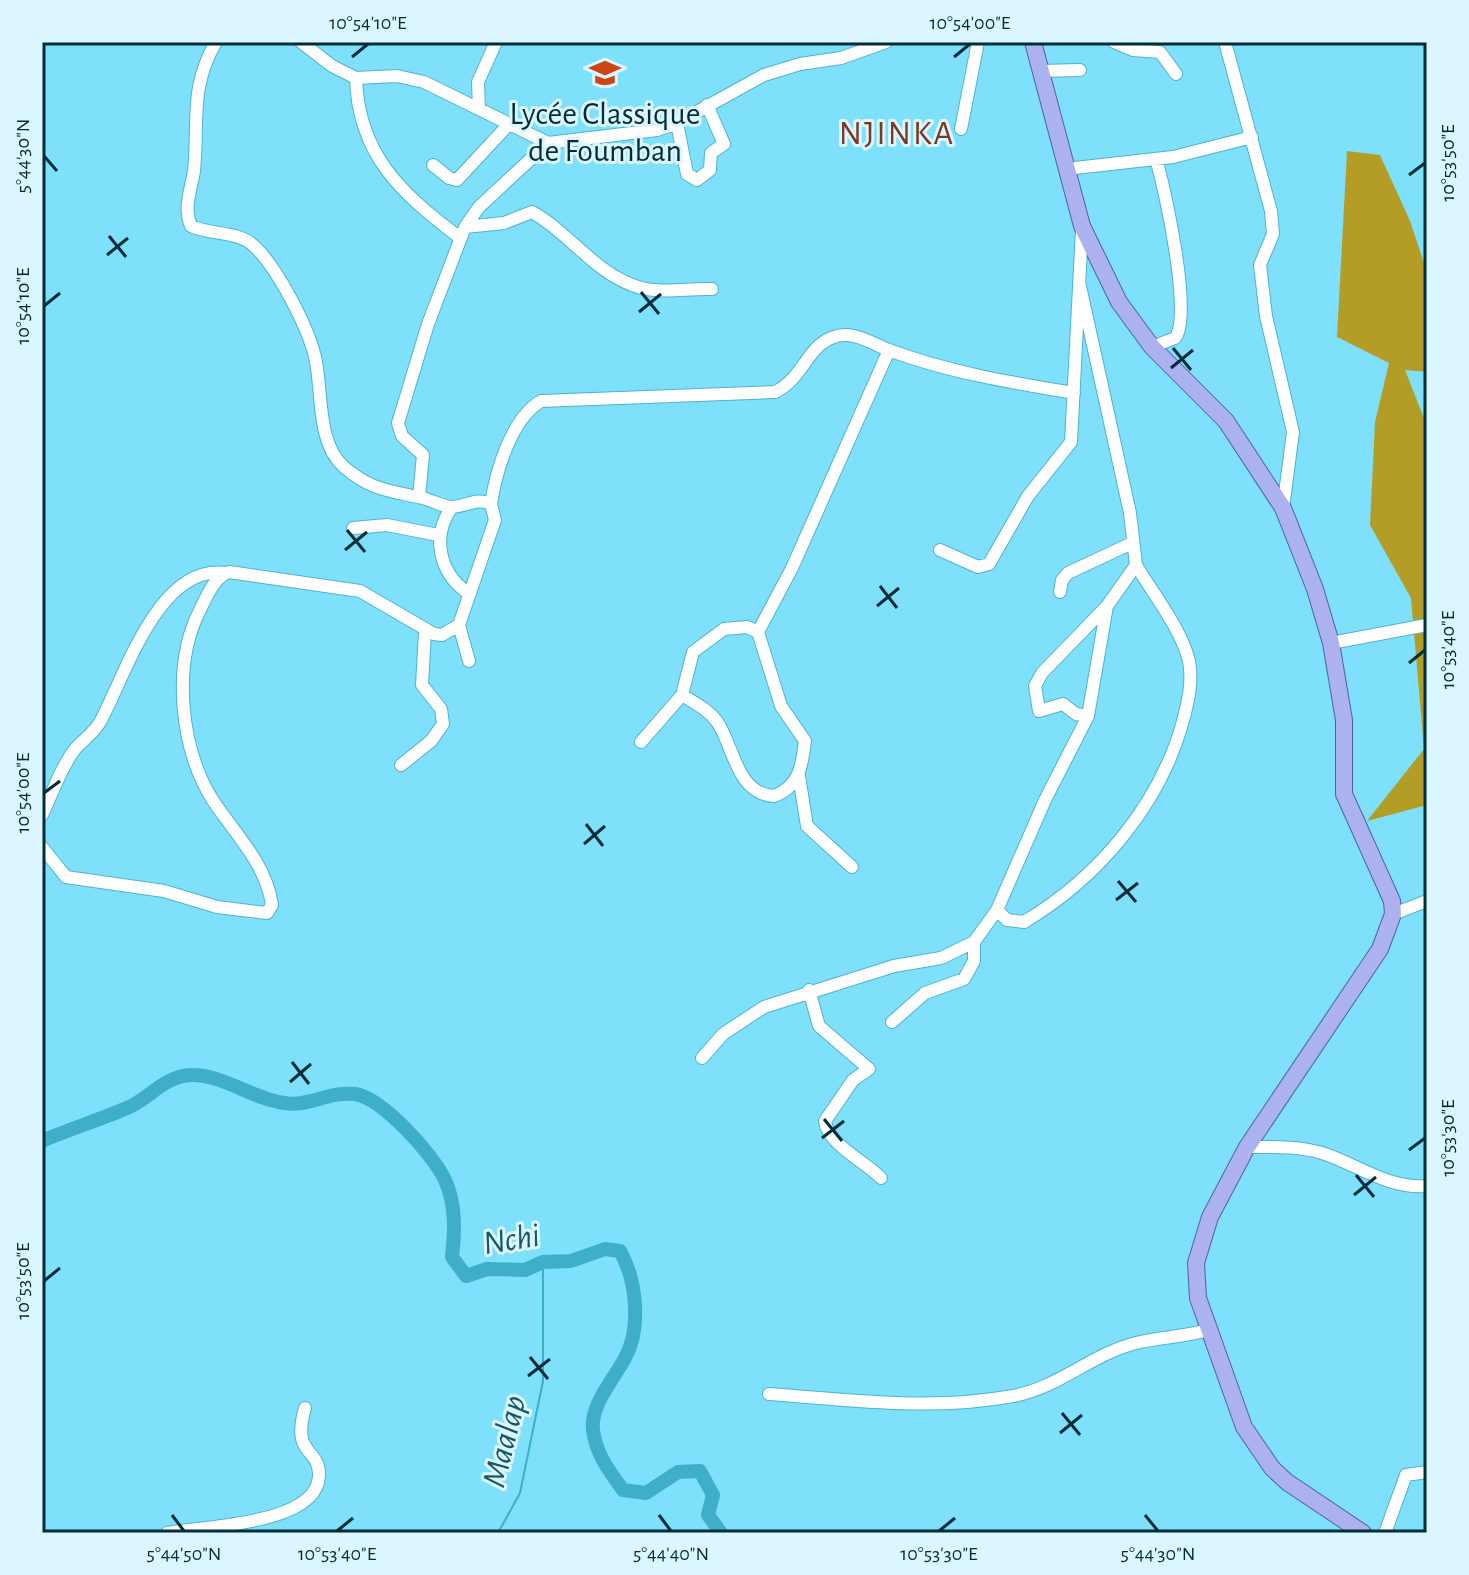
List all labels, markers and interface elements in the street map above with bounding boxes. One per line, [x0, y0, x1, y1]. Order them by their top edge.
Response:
text: 10°54'10"E [329, 13, 407, 33]
text: 10°54'00"E [930, 13, 1011, 33]
school or university icon: Lycée Classique de Foumban [588, 56, 622, 90]
place label: Lycée Classique de Foumban [510, 98, 700, 167]
district label: NJINKA [839, 117, 955, 151]
text: 5°44'30"N [13, 119, 33, 193]
text: 10°53'50"E [1438, 124, 1458, 202]
text: 10°54'10"E [13, 267, 33, 345]
text: 10°53'40"E [1438, 610, 1458, 689]
text: 10°54'00"E [13, 752, 33, 833]
text: 10°53'30"E [1438, 1099, 1458, 1177]
water label: Nchi [481, 1219, 542, 1261]
text: 10°53'50"E [13, 1242, 33, 1320]
water label: Maalap [477, 1392, 533, 1491]
text: 5°44'50"N [147, 1544, 221, 1564]
text: 10°53'40"E [298, 1544, 377, 1564]
text: 5°44'40"N [633, 1544, 709, 1564]
text: 10°53'30"E [900, 1544, 978, 1564]
text: 5°44'30"N [1121, 1544, 1195, 1564]

